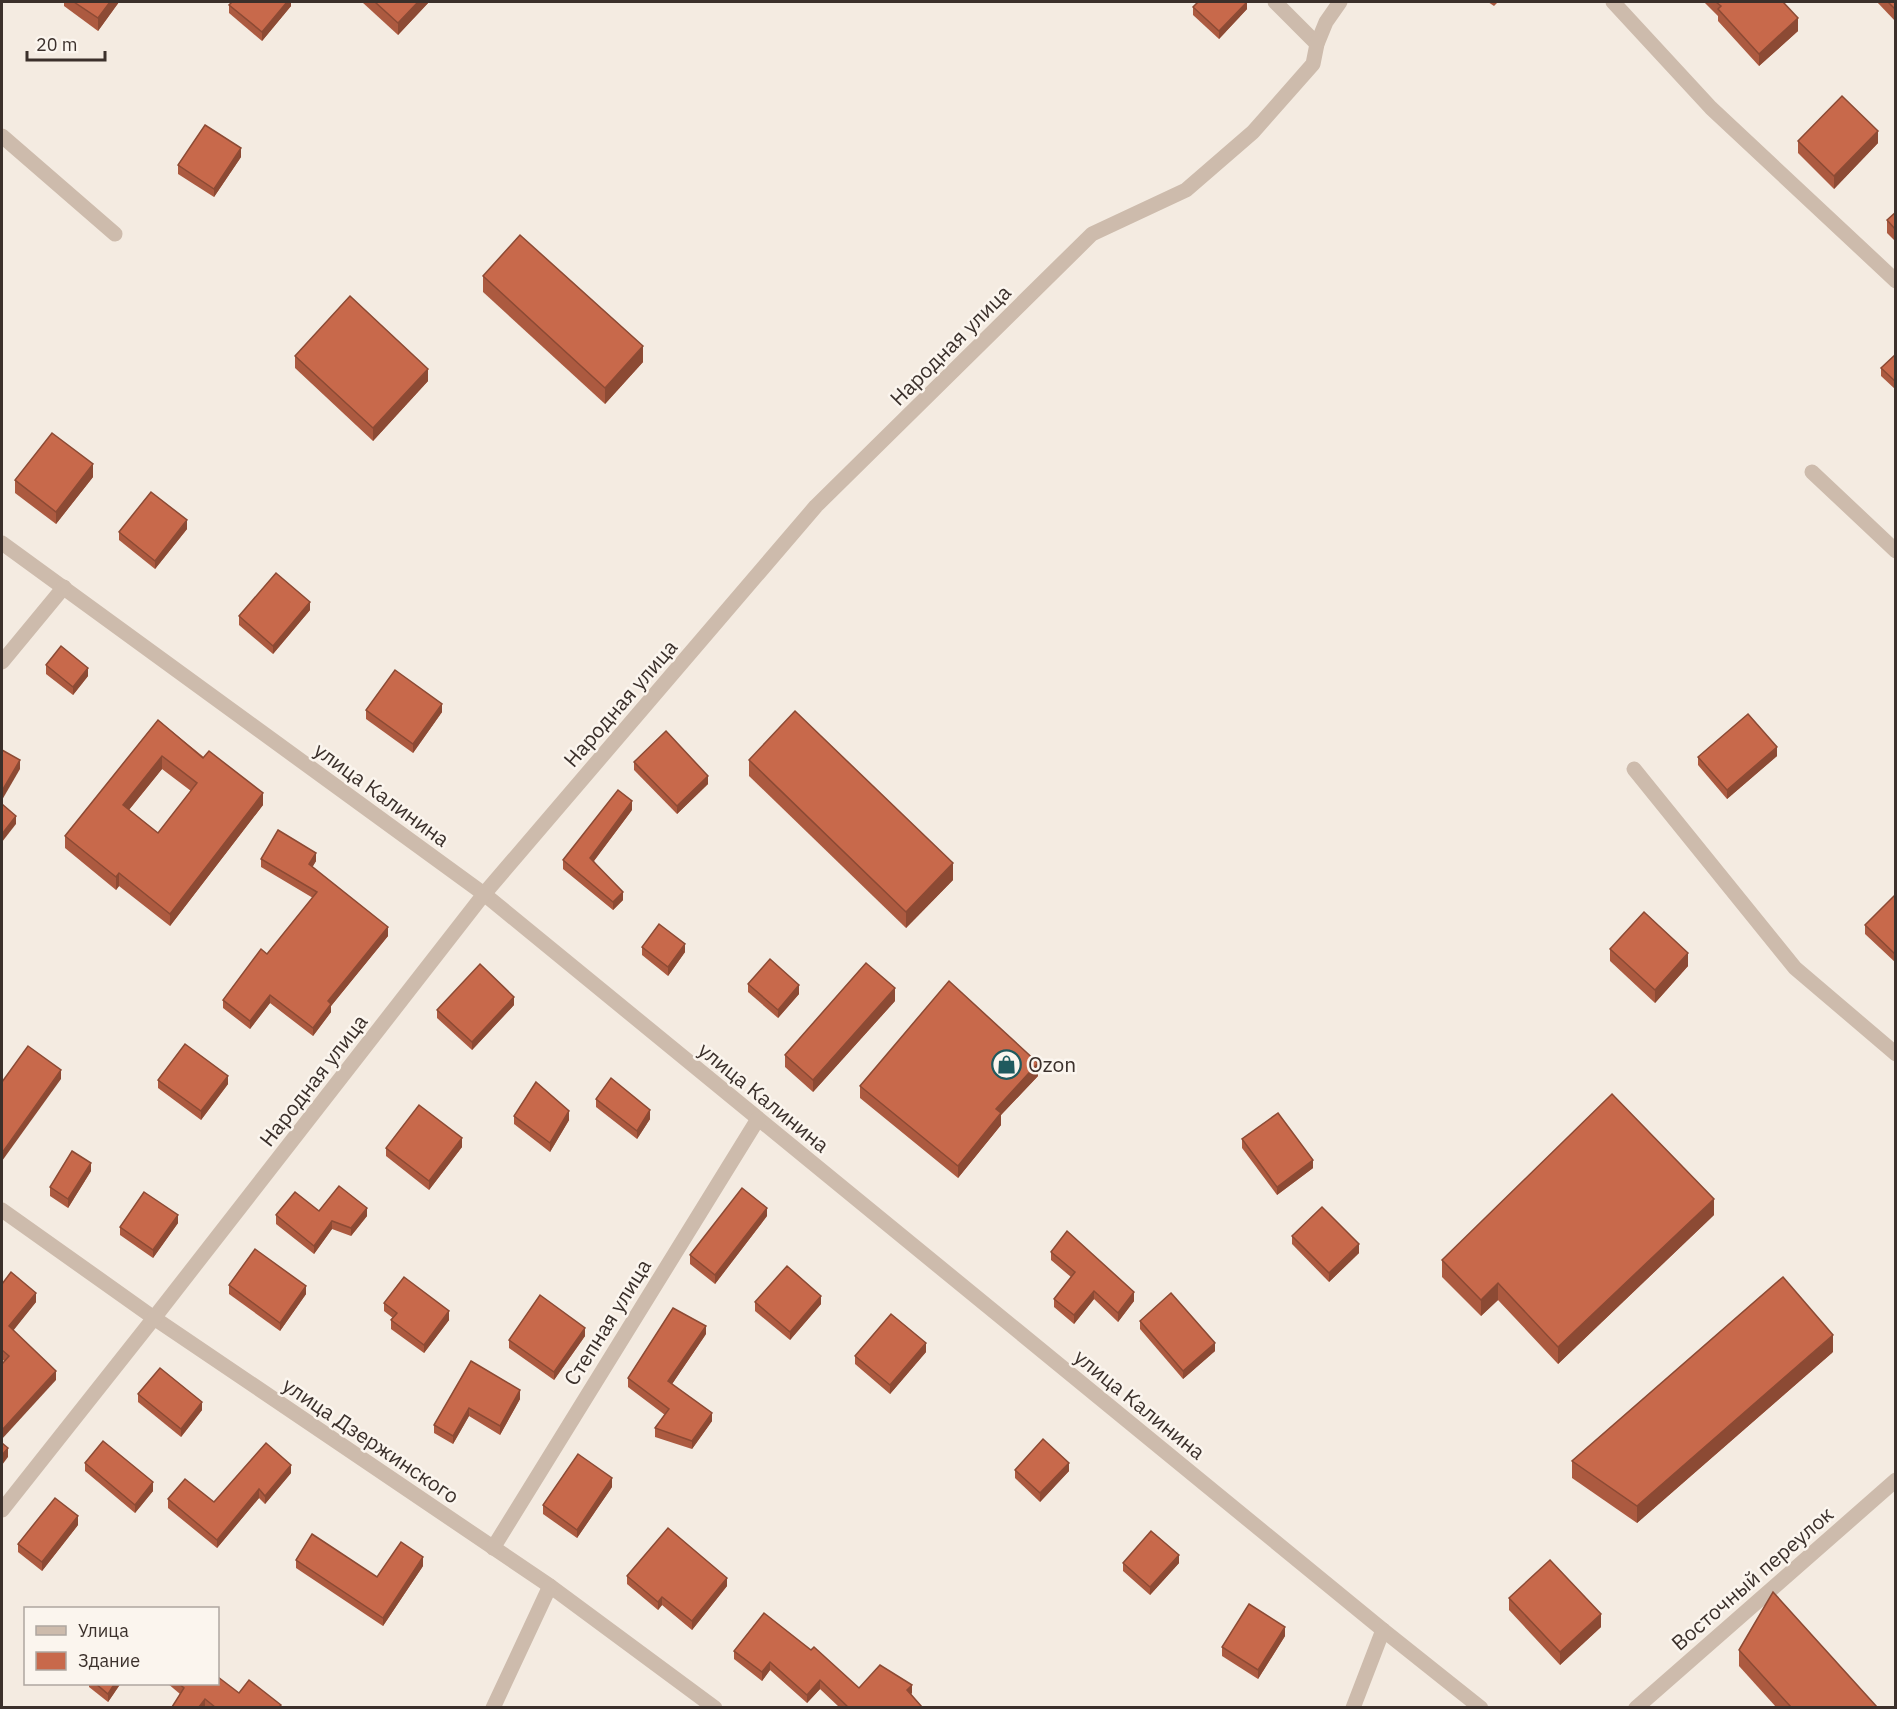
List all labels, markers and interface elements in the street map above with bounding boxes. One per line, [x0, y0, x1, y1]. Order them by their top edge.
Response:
scale bar [27, 24, 105, 62]
text: 20 m [36, 33, 78, 56]
street label: Народная улица [883, 278, 1017, 412]
street label: Народная улица [557, 633, 683, 773]
street label: улица Калинина [309, 735, 455, 853]
street label: Народная улица [253, 1008, 373, 1152]
street label: улица Калинина [693, 1036, 835, 1158]
shop icon: Ozon [991, 1048, 1023, 1080]
place label: Ozon [1028, 1050, 1076, 1078]
street label: Степная улица [557, 1253, 657, 1391]
street label: улица Калинина [1069, 1343, 1211, 1465]
street label: улица Дзержинского [277, 1370, 465, 1510]
street label: Восточный переулок [1665, 1500, 1839, 1656]
legend [24, 1607, 219, 1685]
text: Улица [78, 1619, 129, 1642]
text: Здание [78, 1649, 140, 1672]

